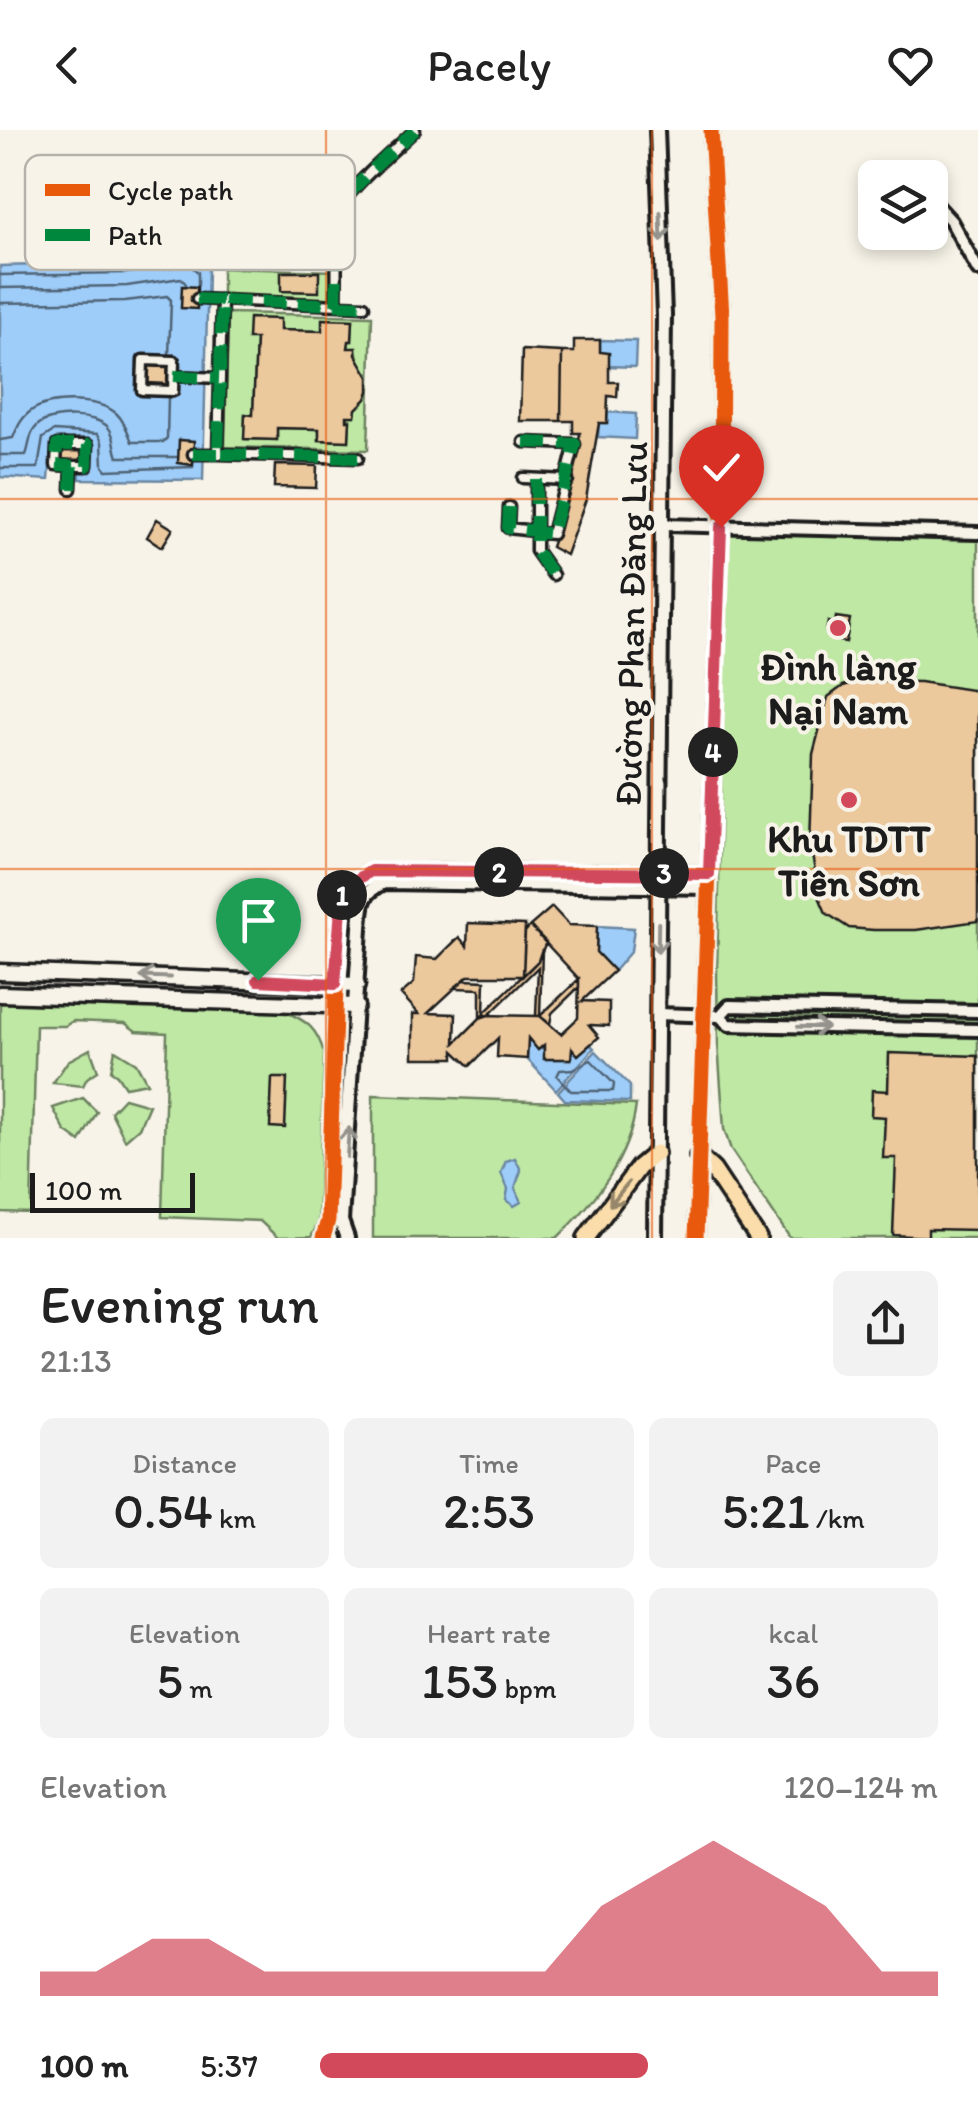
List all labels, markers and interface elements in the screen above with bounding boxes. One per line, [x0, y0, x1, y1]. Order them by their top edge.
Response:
icon: back [40, 38, 95, 93]
text: Pacely [427, 38, 551, 92]
icon: heart [883, 38, 938, 93]
legend [25, 155, 355, 270]
map controls [858, 160, 948, 250]
button: layers [858, 160, 948, 250]
text: Cycle path [108, 173, 233, 207]
one-way arrow [651, 211, 670, 243]
text: Path [108, 218, 162, 252]
pin [679, 425, 764, 528]
icon: check [694, 440, 749, 495]
street label: Đường Phan Đăng Lưu [605, 441, 657, 807]
marker: Đình làng Nại Nam [827, 617, 849, 639]
place label: Đình làng Nại Nam [760, 644, 917, 734]
pin: 4 [688, 727, 738, 777]
text: 4 [705, 735, 721, 769]
marker: Khu TDTT Tiên Sơn [838, 789, 860, 811]
place label: Khu TDTT Tiên Sơn [767, 816, 931, 906]
pin: 2 [474, 847, 524, 897]
pin: 3 [639, 848, 689, 898]
text: 2 [492, 855, 506, 889]
text: 3 [656, 856, 672, 890]
pin: 1 [317, 870, 367, 920]
pin [216, 878, 301, 981]
text: 1 [336, 878, 349, 912]
icon: arrive [231, 893, 286, 948]
one-way arrow [648, 920, 668, 953]
one-way arrow [140, 967, 172, 986]
one-way arrow [797, 1017, 829, 1036]
one-way arrow [338, 1126, 357, 1158]
scale bar [30, 1168, 195, 1212]
text: 100 m [45, 1173, 122, 1207]
one-way arrow [608, 1180, 630, 1206]
text: Evening run [40, 1271, 319, 1337]
button: share [833, 1271, 938, 1376]
text: 21:13 [40, 1342, 112, 1380]
text: Distance [132, 1446, 237, 1480]
text: Time [459, 1446, 519, 1480]
text: Pace [765, 1446, 821, 1480]
text: 0.54 [113, 1480, 213, 1541]
text: 2:53 [443, 1480, 535, 1541]
text: 5:21 [722, 1480, 810, 1541]
text: km [213, 1501, 256, 1535]
text: /km [810, 1501, 865, 1535]
text: Elevation [129, 1616, 240, 1650]
text: Heart rate [427, 1616, 551, 1650]
text: kcal [768, 1616, 818, 1650]
text: 5 [157, 1650, 183, 1711]
text: 153 [422, 1650, 498, 1711]
text: 36 [766, 1650, 820, 1711]
text: m [183, 1671, 213, 1705]
text: bpm [498, 1671, 556, 1705]
text: Elevation [40, 1768, 167, 1806]
text: 120–124 m [784, 1768, 938, 1806]
text: 100 m [40, 2047, 128, 2085]
text: 5:37 [200, 2047, 258, 2085]

